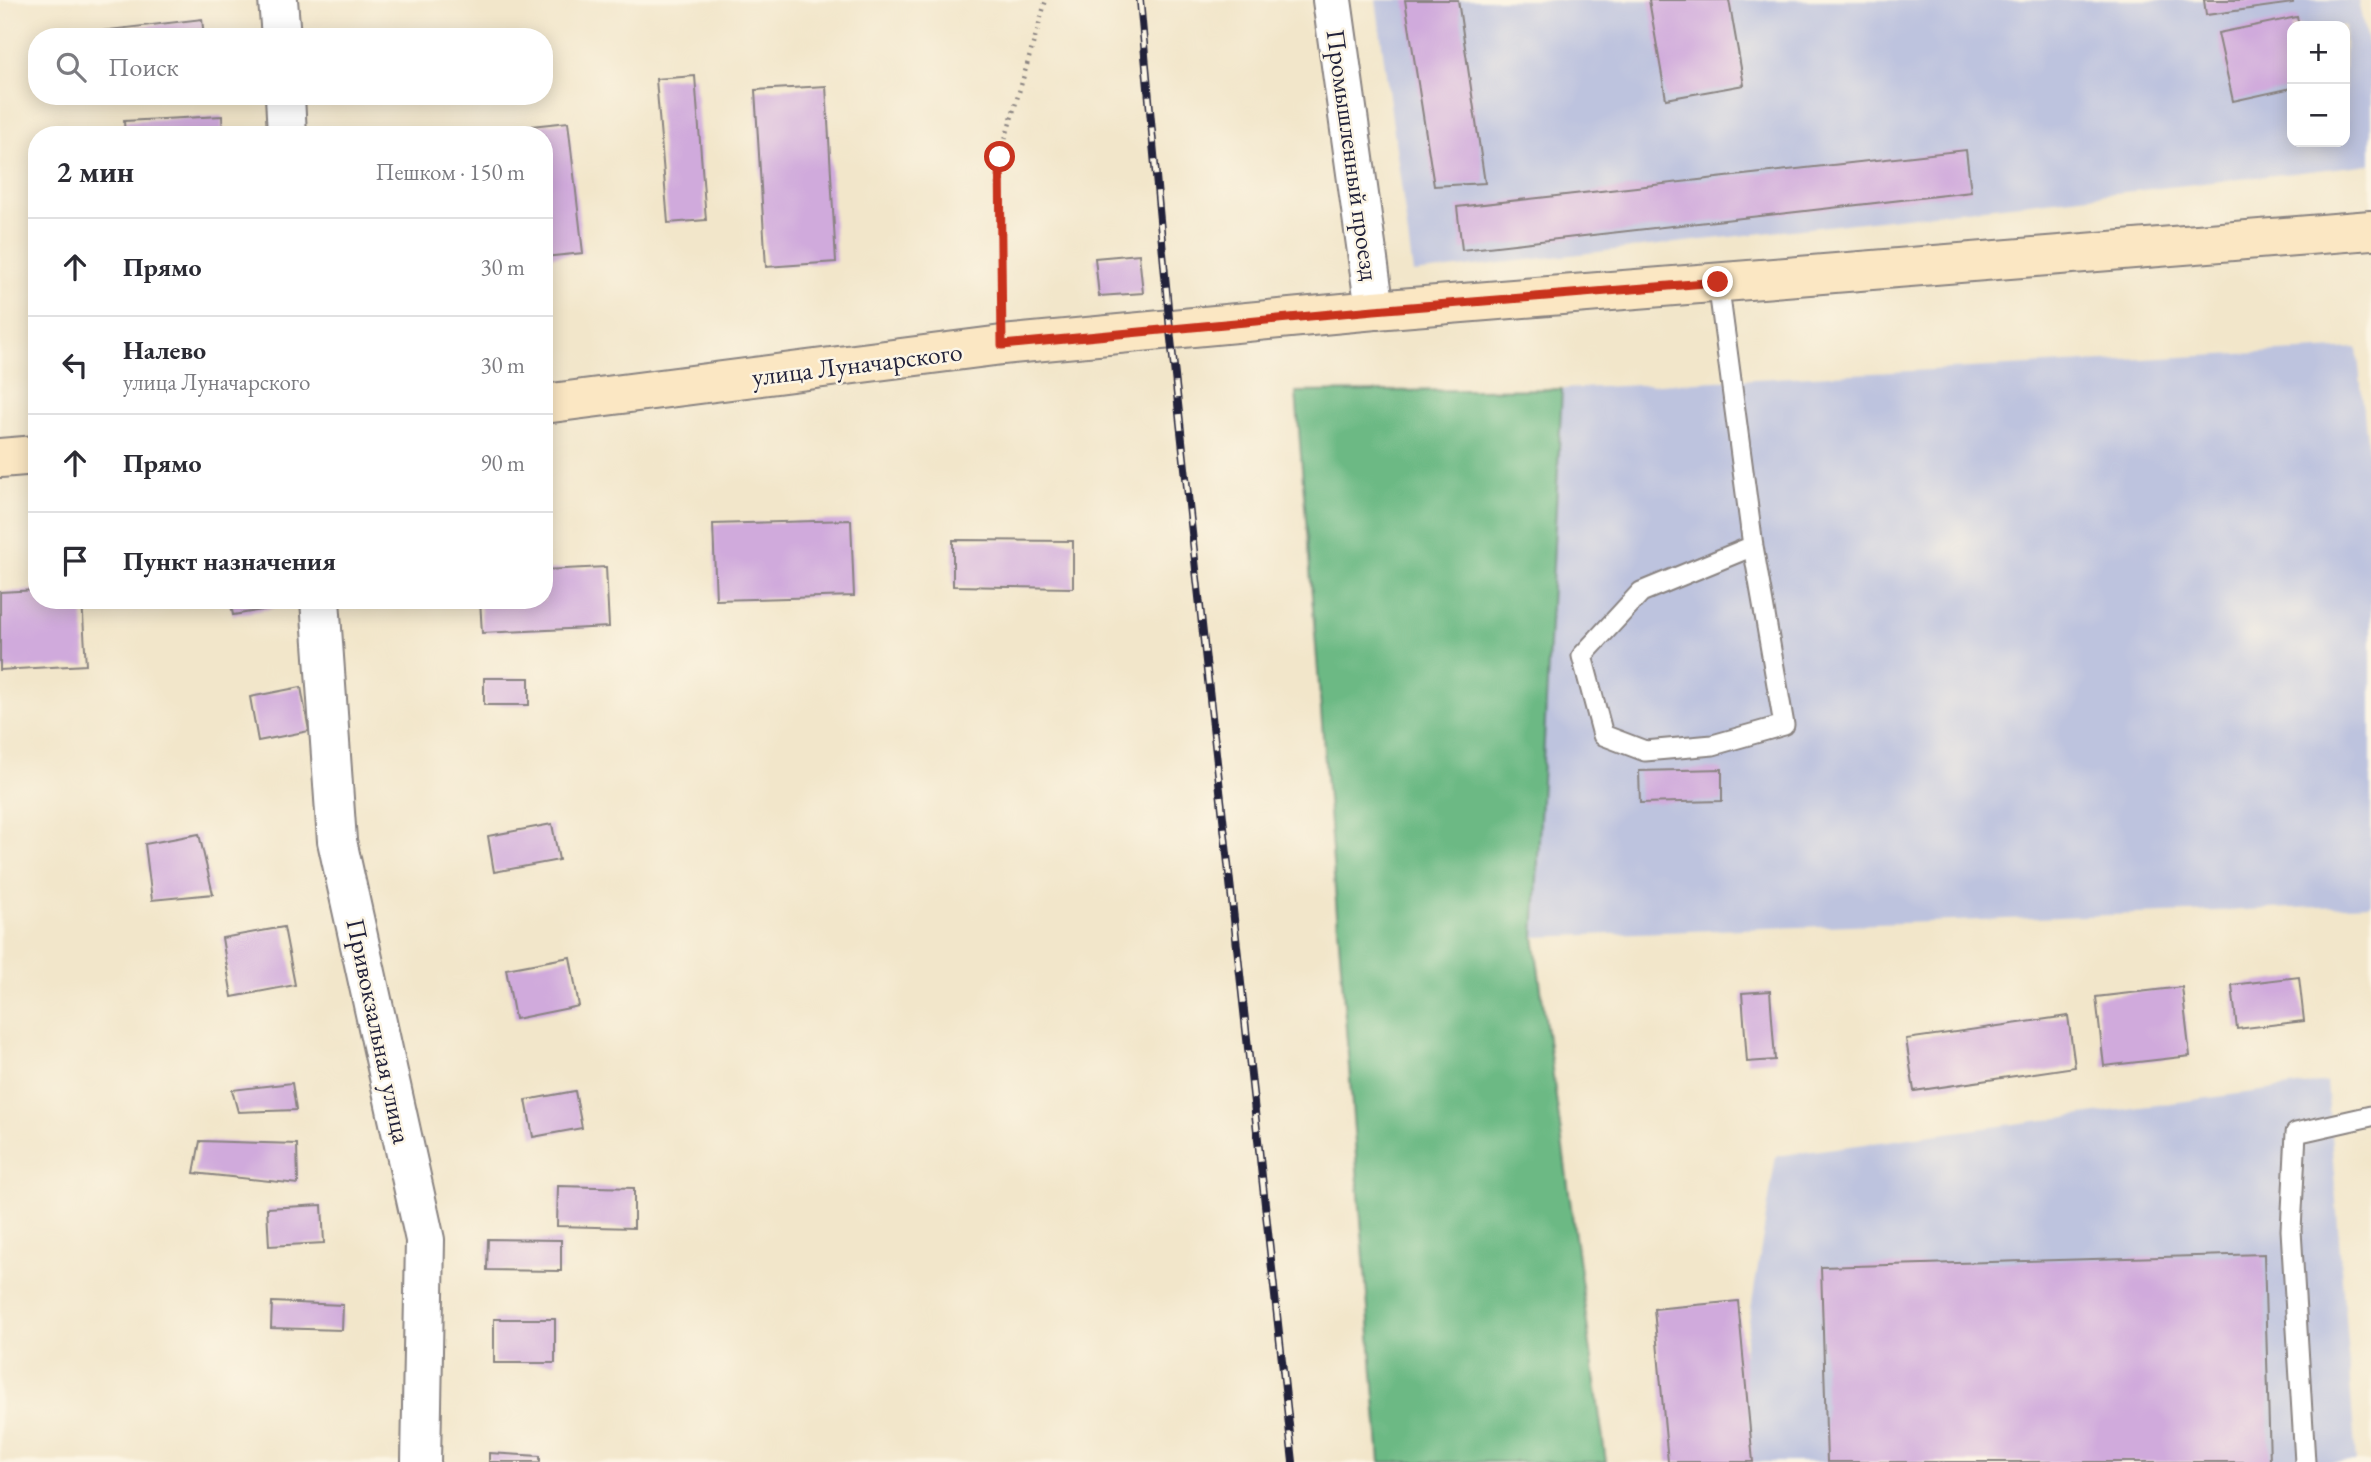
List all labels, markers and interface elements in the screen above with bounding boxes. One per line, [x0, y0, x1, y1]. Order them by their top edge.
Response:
map controls [2287, 21, 2350, 147]
button: + [2287, 21, 2350, 84]
street label: Промышленный проезд [1319, 27, 1387, 283]
search box [28, 28, 553, 105]
icon: search [52, 48, 90, 86]
text: Поиск [108, 50, 179, 84]
button: − [2287, 84, 2350, 147]
route start [984, 141, 1015, 172]
text: 2 мин [56, 152, 134, 191]
text: Пешком · 150 m [376, 157, 525, 187]
icon: ahead [56, 248, 94, 286]
text: Прямо [123, 250, 202, 284]
text: 30 m [480, 252, 525, 282]
route end [1702, 266, 1733, 297]
text: Налево [123, 333, 206, 367]
street label: улица Луначарского [750, 334, 964, 394]
icon: left [56, 346, 94, 384]
text: 30 m [480, 350, 525, 380]
text: улица Луначарского [123, 367, 310, 397]
icon: ahead [56, 444, 94, 482]
text: Прямо [123, 446, 202, 480]
text: 90 m [480, 448, 525, 478]
icon: arrive [56, 542, 94, 580]
text: Пункт назначения [123, 544, 336, 578]
street label: Привокзальная улица [339, 915, 420, 1147]

